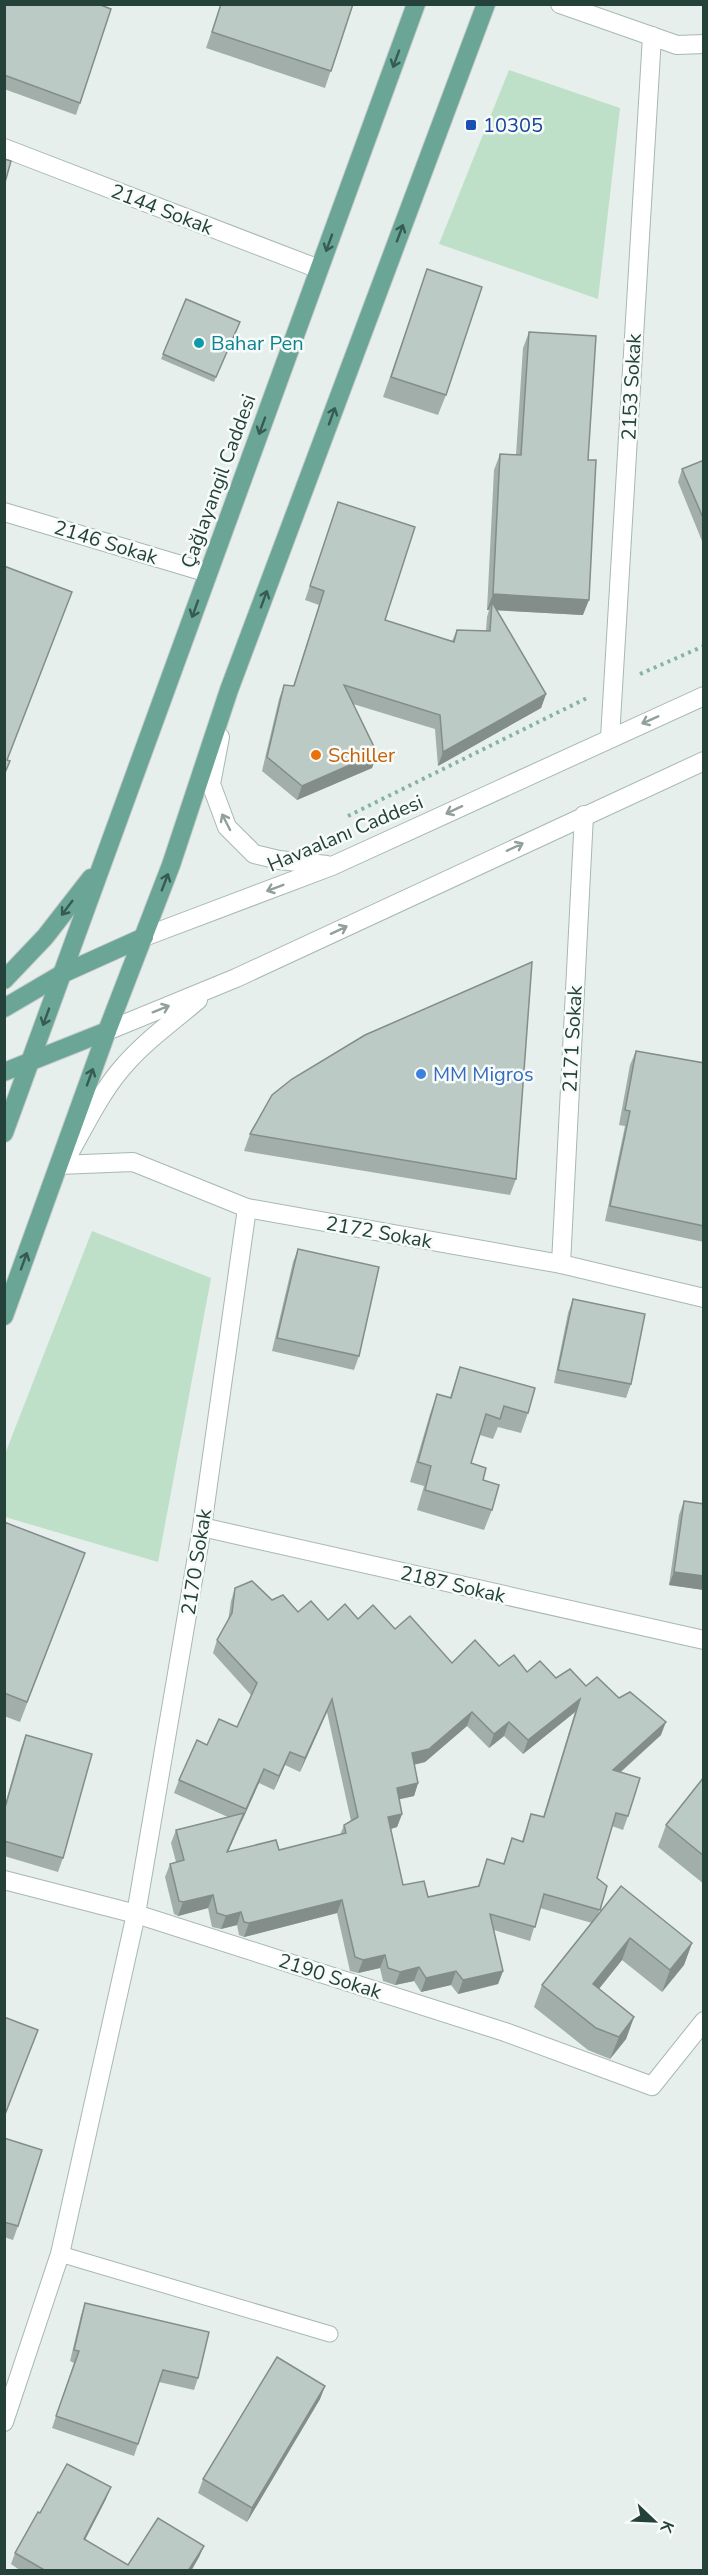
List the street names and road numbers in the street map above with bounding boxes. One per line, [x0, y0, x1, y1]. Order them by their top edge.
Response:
street label: 2144 Sokak [107, 178, 218, 242]
street label: 2153 Sokak [615, 332, 648, 441]
street label: Çağlayangil Caddesi [174, 390, 263, 572]
street label: 2146 Sokak [51, 514, 162, 571]
street label: Havaalanı Caddesi [263, 788, 427, 878]
street label: 2171 Sokak [556, 984, 589, 1093]
street label: 2172 Sokak [324, 1210, 435, 1255]
street label: 2170 Sokak [175, 1506, 218, 1617]
street label: 2187 Sokak [398, 1559, 509, 1610]
street label: 2190 Sokak [275, 1947, 386, 2006]

